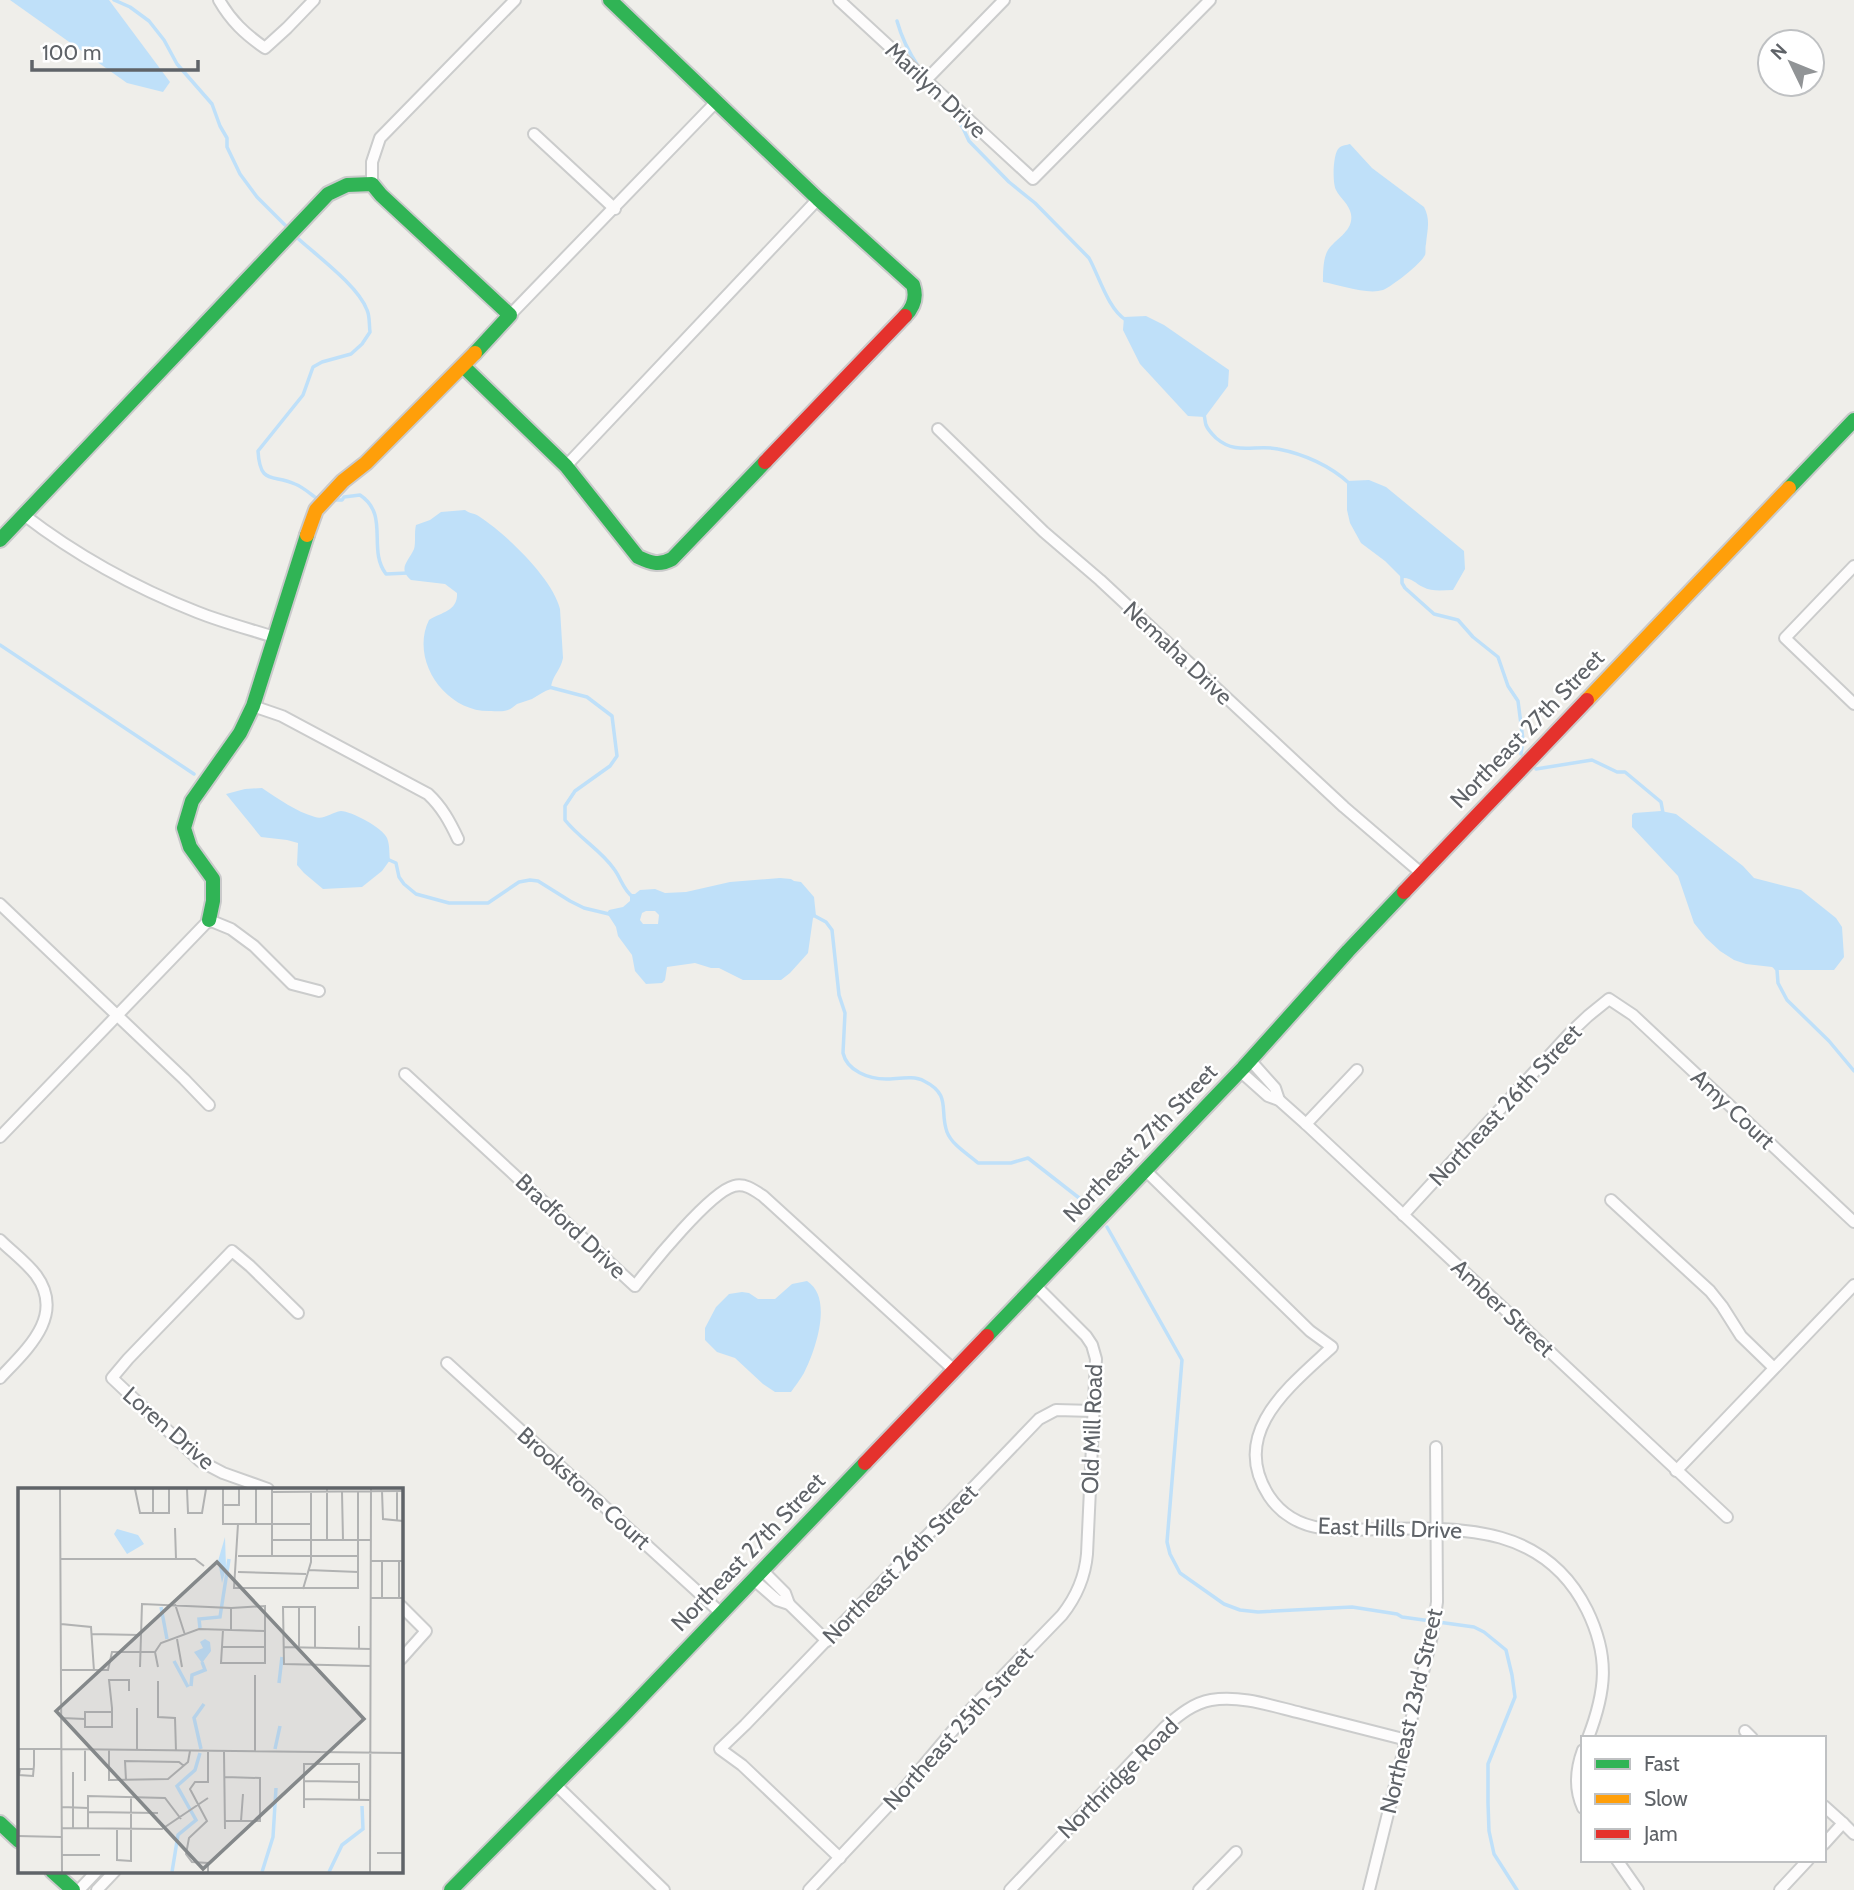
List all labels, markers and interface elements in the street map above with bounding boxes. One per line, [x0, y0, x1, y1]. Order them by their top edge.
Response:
scale bar [32, 28, 198, 72]
north arrow [1756, 28, 1826, 98]
street label: Marilyn Drive [880, 36, 993, 144]
text: N [1766, 39, 1792, 65]
text: 100 m [42, 40, 101, 65]
street label: Nemaha Drive [1118, 595, 1239, 711]
street label: Northeast 27th Street [1444, 644, 1610, 814]
street label: Northeast 26th Street [1423, 1018, 1587, 1192]
street label: Northeast 27th Street [1057, 1058, 1223, 1228]
street label: Amy Court [1685, 1063, 1781, 1155]
street label: Bradford Drive [510, 1168, 632, 1284]
street label: Amber Street [1446, 1253, 1560, 1363]
street label: Old Mill Road [1076, 1364, 1108, 1494]
street label: Loren Drive [117, 1381, 221, 1476]
street label: Brookstone Court [512, 1421, 656, 1555]
street label: Northeast 27th Street [665, 1467, 831, 1637]
street label: Northeast 26th Street [817, 1478, 983, 1650]
inset map [18, 1488, 402, 1872]
street label: East Hills Drive [1317, 1511, 1463, 1545]
street label: Northeast 23rd Street [1374, 1605, 1448, 1816]
street label: Northeast 25th Street [877, 1640, 1039, 1815]
street label: Northridge Road [1052, 1712, 1184, 1844]
legend [1581, 1736, 1826, 1862]
text: Fast [1644, 1751, 1680, 1776]
text: Slow [1644, 1786, 1688, 1811]
text: Jam [1643, 1821, 1678, 1846]

